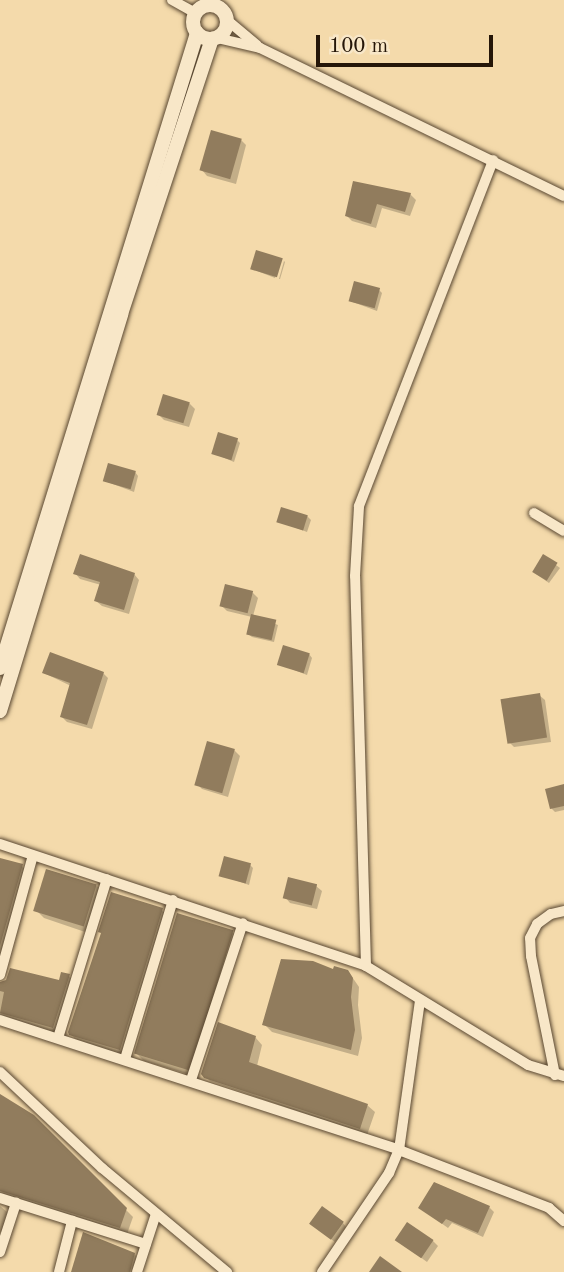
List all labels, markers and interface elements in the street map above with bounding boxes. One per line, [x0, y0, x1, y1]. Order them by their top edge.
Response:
scale bar [319, 21, 496, 65]
text: 100 m [329, 36, 388, 57]

